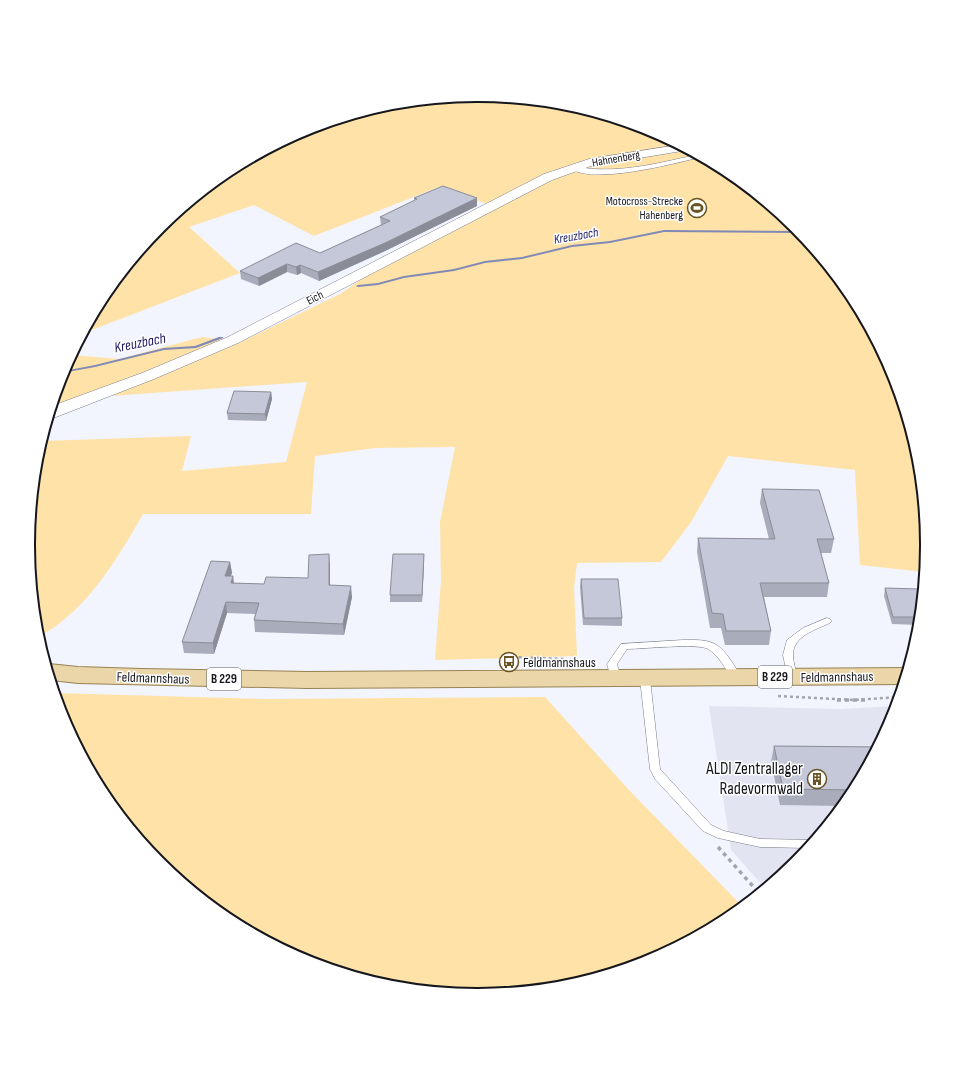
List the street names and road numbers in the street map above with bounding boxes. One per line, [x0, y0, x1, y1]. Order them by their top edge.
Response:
street label: Hahnenberg [591, 147, 641, 171]
street label: Eich [304, 287, 326, 309]
road number: B 229 [758, 666, 792, 688]
street label: Feldmannshaus [116, 668, 190, 688]
road number: B 229 [207, 668, 241, 690]
street label: Feldmannshaus [800, 668, 874, 686]

